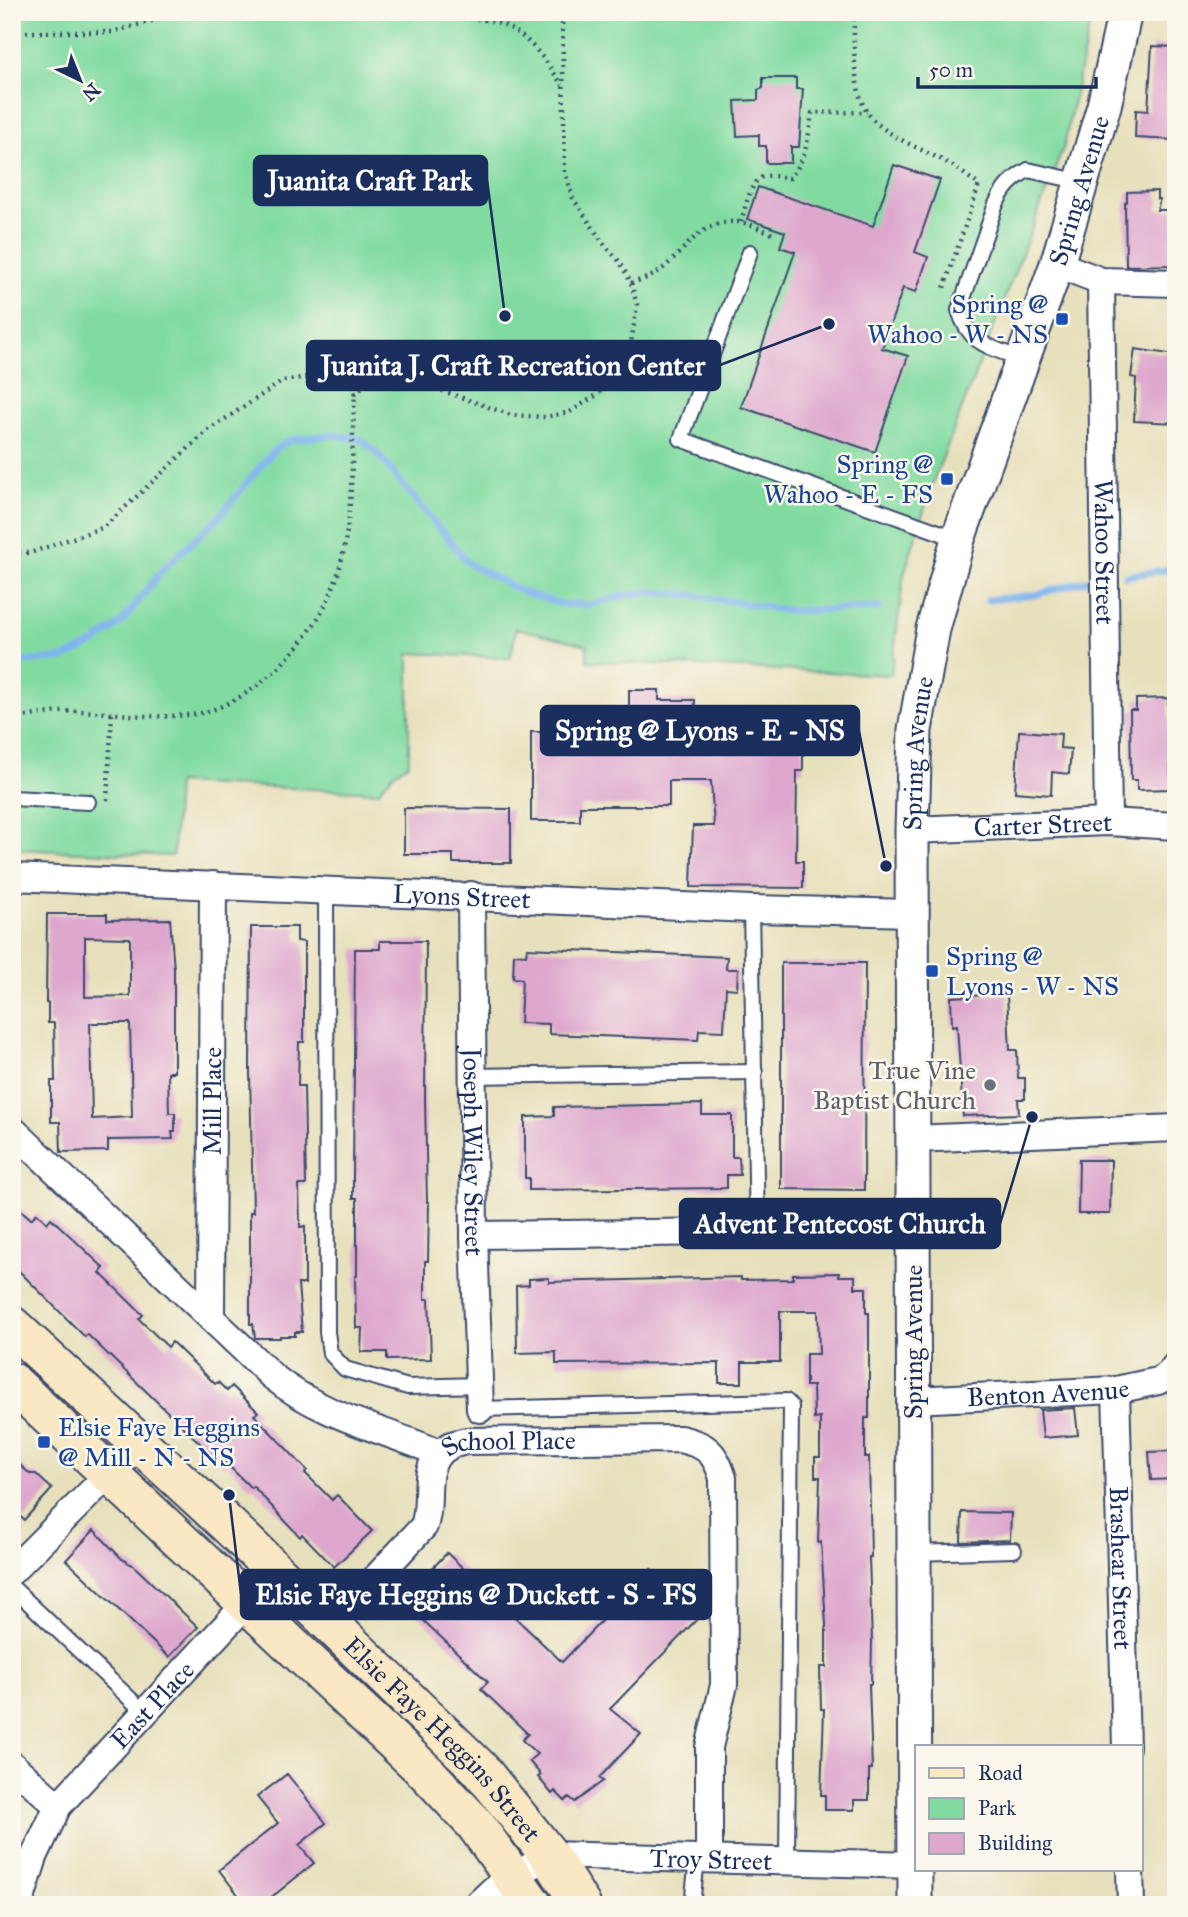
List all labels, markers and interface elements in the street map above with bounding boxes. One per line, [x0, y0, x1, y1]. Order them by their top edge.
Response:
north arrow [46, 46, 116, 116]
scale bar [918, 46, 1097, 90]
text: 50 m [929, 57, 974, 83]
text: N [78, 78, 105, 106]
street label: Spring Avenue [1041, 112, 1116, 269]
callout: Juanita Craft Park [254, 156, 487, 205]
text: Juanita Craft Park [263, 163, 474, 198]
place label: Spring @ Wahoo - W - NS [867, 288, 1048, 350]
marker: Spring @ Wahoo - W - NS [1054, 311, 1070, 327]
callout: Juanita J. Craft Recreation Center [307, 341, 720, 390]
text: Juanita J. Craft Recreation Center [317, 348, 706, 383]
place label: Spring @ Wahoo - E - FS [763, 448, 933, 510]
marker: Spring @ Wahoo - E - FS [939, 471, 955, 487]
street label: Wahoo Street [1088, 479, 1121, 625]
street label: Spring Avenue [896, 674, 940, 831]
callout: Spring @ Lyons - E - NS [541, 706, 859, 755]
text: Spring @ Lyons - E - NS [555, 713, 845, 748]
street label: Carter Street [973, 806, 1113, 843]
street label: Lyons Street [392, 877, 531, 915]
place label: Spring @ Lyons - W - NS [946, 940, 1119, 1002]
marker: Spring @ Lyons - W - NS [924, 963, 940, 979]
street label: Joseph Wiley Street [456, 1045, 491, 1257]
street label: Mill Place [196, 1047, 228, 1155]
place label: True Vine Baptist Church [813, 1054, 977, 1116]
marker: True Vine Baptist Church [982, 1077, 998, 1093]
callout: Advent Pentecost Church [680, 1199, 1000, 1248]
text: Advent Pentecost Church [692, 1206, 986, 1241]
street label: Spring Avenue [897, 1265, 929, 1419]
street label: Benton Avenue [966, 1372, 1132, 1413]
place label: Elsie Faye Heggins @ Mill - N - NS [58, 1411, 260, 1473]
street label: School Place [435, 1424, 576, 1463]
marker: Elsie Faye Heggins @ Mill - N - NS [36, 1434, 52, 1450]
street label: Brashear Street [1103, 1486, 1139, 1650]
callout: Elsie Faye Heggins @ Duckett - S - FS [241, 1570, 711, 1619]
text: Elsie Faye Heggins @ Duckett - S - FS [255, 1577, 697, 1612]
street label: Elsie Faye Heggins Street [337, 1630, 548, 1848]
street label: East Place [104, 1654, 201, 1755]
legend [915, 1745, 1142, 1871]
text: Road [978, 1760, 1023, 1786]
text: Park [978, 1795, 1016, 1821]
text: Building [978, 1830, 1052, 1856]
street label: Troy Street [649, 1842, 773, 1877]

